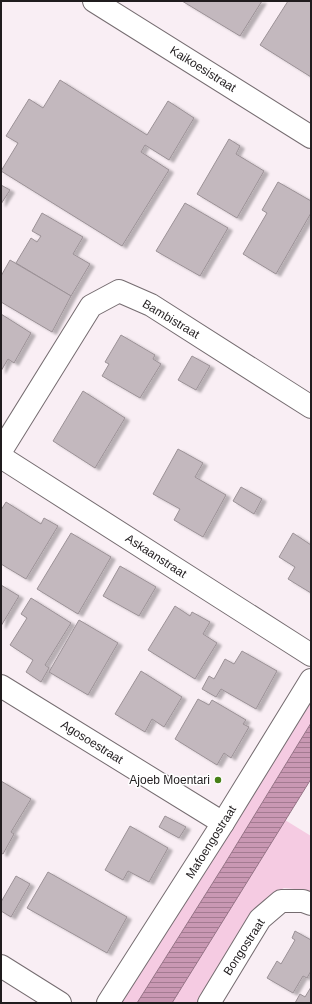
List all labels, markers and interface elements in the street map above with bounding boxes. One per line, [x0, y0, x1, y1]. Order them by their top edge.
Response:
street label: Kaikoesistraat [167, 43, 239, 95]
street label: Bambistraat [140, 297, 203, 342]
street label: Askaanstraat [123, 531, 190, 581]
street label: Agosoestraat [58, 717, 126, 767]
place label: Ajoeb Moentari [129, 773, 210, 787]
marker: Ajoeb Moentari [213, 775, 223, 785]
street label: Mafoengostraat [183, 802, 239, 881]
street label: Bongostraat [221, 915, 268, 978]

